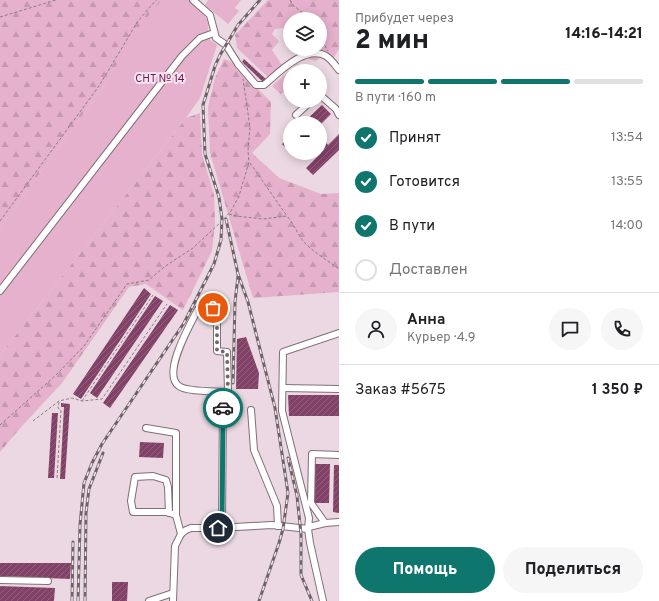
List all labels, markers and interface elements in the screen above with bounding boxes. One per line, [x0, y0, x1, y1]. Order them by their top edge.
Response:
text: Прибудет через [355, 11, 454, 27]
map controls [283, 12, 327, 160]
button: layers [283, 12, 327, 56]
text: 2 мин [355, 25, 429, 58]
text: 14:16–14:21 [565, 25, 643, 44]
button: + [283, 64, 327, 108]
park label: СНТ № 14 [135, 72, 185, 86]
text: В пути · 160 m [355, 90, 436, 106]
button: − [283, 116, 327, 160]
icon: check [355, 127, 377, 149]
text: Принят [389, 129, 441, 148]
text: 13:54 [611, 130, 643, 146]
icon: check [355, 171, 377, 193]
text: Готовится [389, 173, 460, 192]
text: 13:55 [611, 174, 643, 190]
icon: check [355, 215, 377, 237]
text: В пути [389, 217, 435, 236]
text: 14:00 [611, 218, 643, 234]
text: Доставлен [389, 261, 468, 280]
pin [196, 291, 230, 325]
icon: bag [202, 297, 224, 319]
button: person [355, 308, 397, 350]
button: chat [549, 308, 591, 350]
button: phone [601, 308, 643, 350]
text: Анна [407, 311, 445, 330]
text: Курьер · 4.9 [407, 330, 476, 346]
text: Заказ #5675 [355, 381, 446, 400]
text: 1 350 ₽ [592, 381, 643, 400]
courier [203, 388, 243, 428]
icon: car [212, 397, 234, 419]
pin [201, 511, 235, 545]
icon: home [207, 517, 229, 539]
button: Помощь [355, 547, 495, 593]
button: Поделиться [503, 547, 643, 593]

